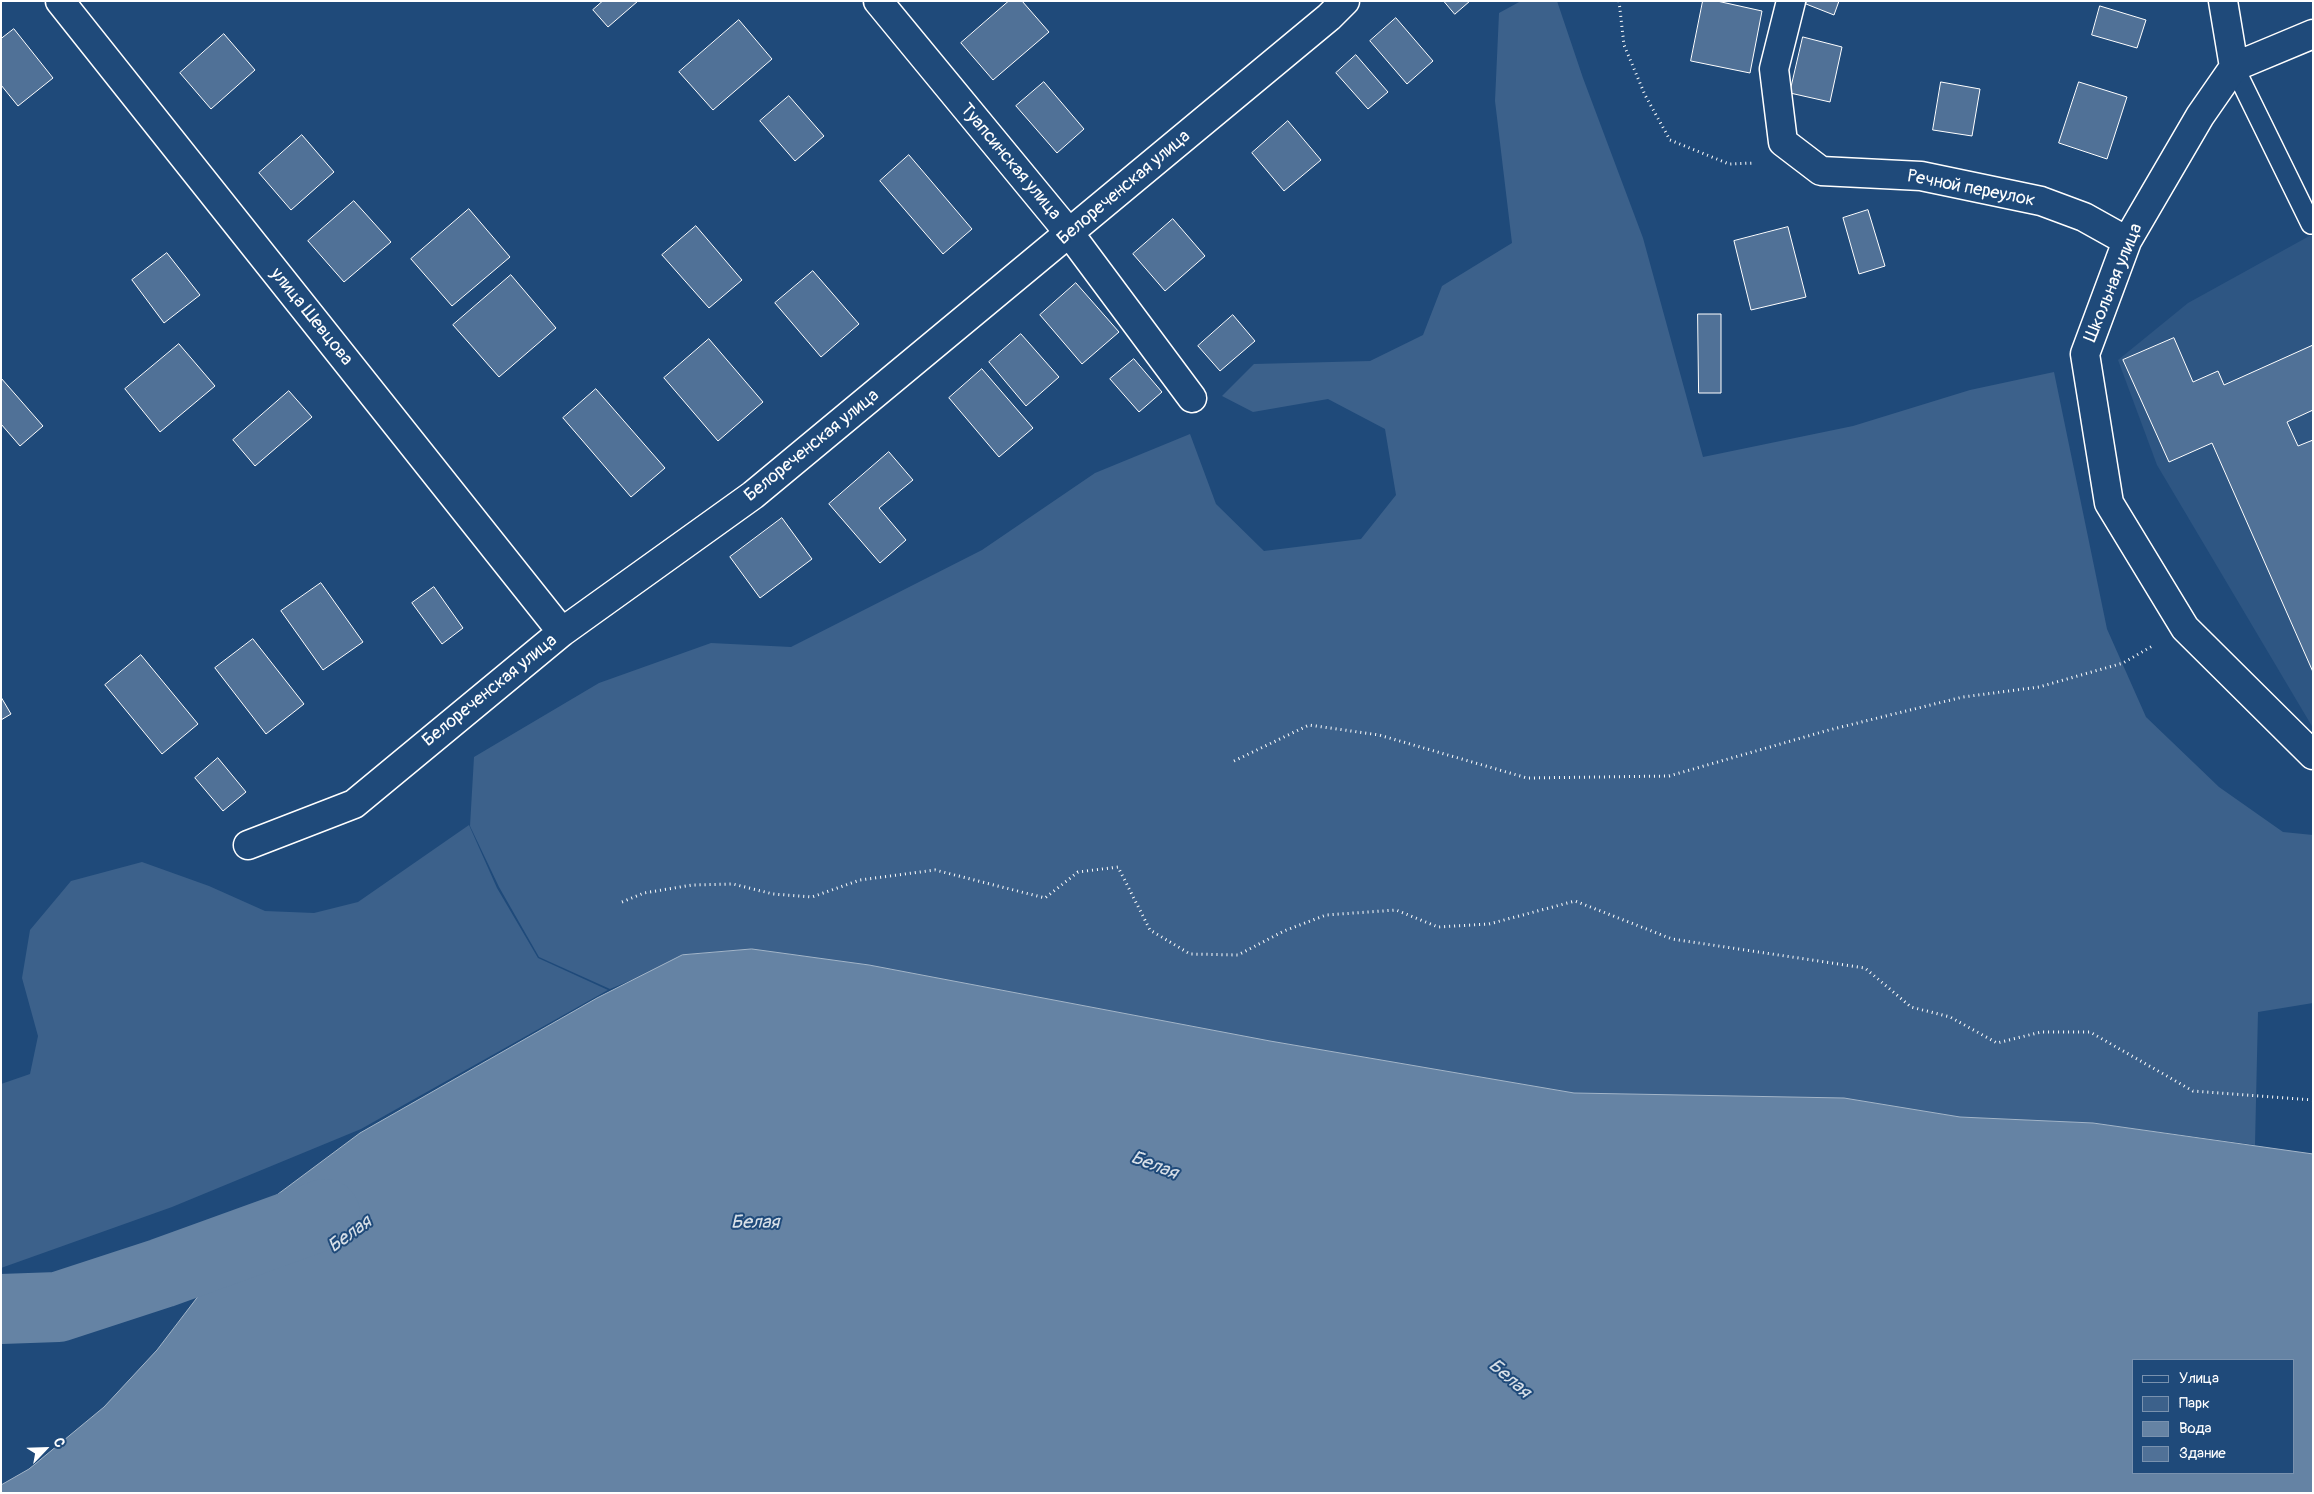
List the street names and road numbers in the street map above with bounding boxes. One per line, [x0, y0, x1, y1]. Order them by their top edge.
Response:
street label: Туапсинская улица [955, 99, 1065, 225]
street label: Белореченская улица [1053, 126, 1195, 250]
street label: Речной переулок [1905, 166, 2037, 212]
street label: Школьная улица [2080, 221, 2148, 345]
street label: улица Шевцова [265, 264, 357, 370]
street label: Белореченская улица [740, 385, 884, 507]
street label: Белореченская улица [418, 630, 562, 752]

